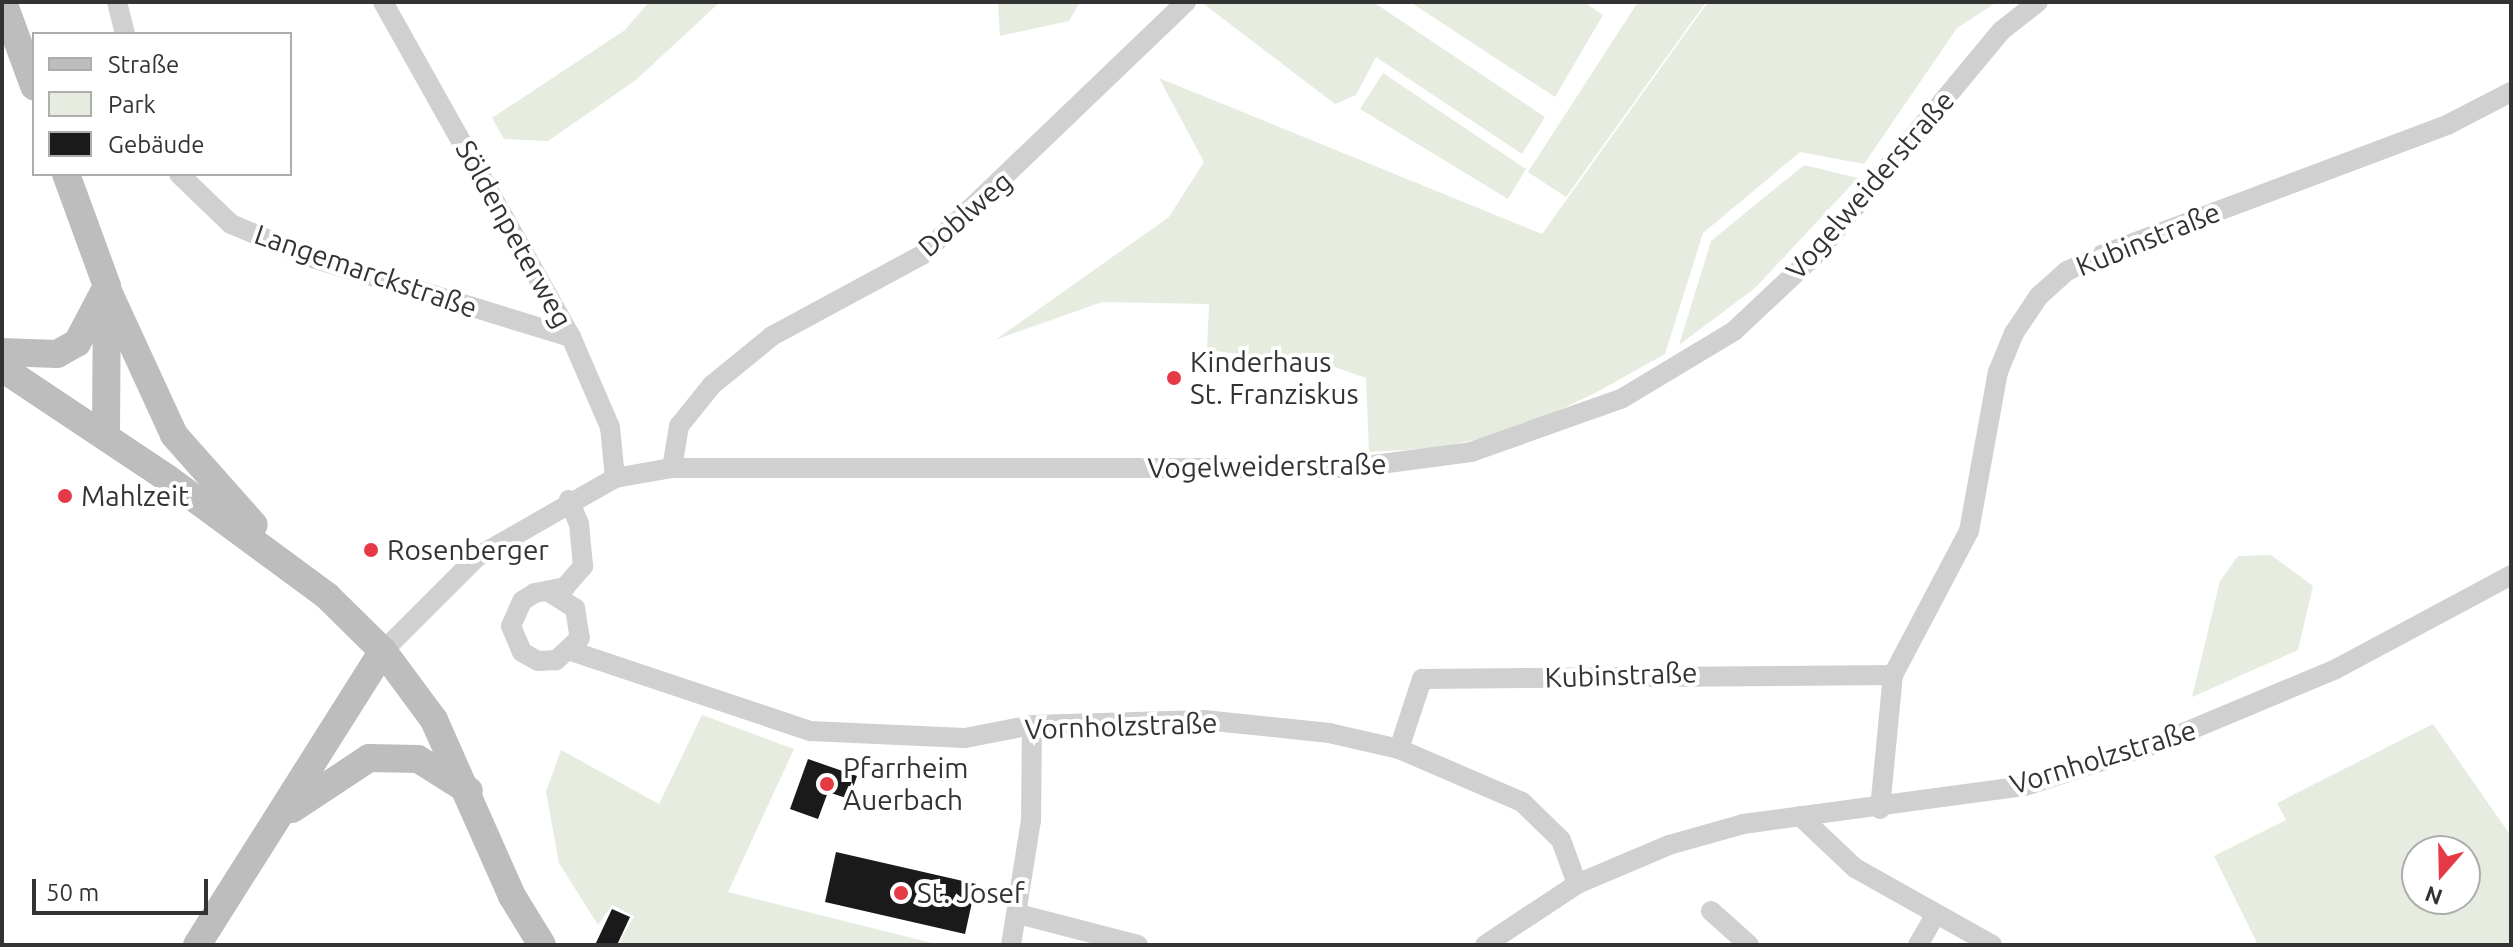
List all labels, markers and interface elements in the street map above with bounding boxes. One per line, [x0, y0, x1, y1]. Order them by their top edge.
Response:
legend [32, 32, 292, 176]
text: Straße [108, 51, 179, 78]
street label: Vogelweiderstraße [1779, 84, 1961, 286]
text: Park [108, 91, 156, 118]
text: Gebäude [108, 131, 205, 158]
street label: Söldenpeterweg [449, 135, 579, 333]
street label: Doblweg [911, 164, 1019, 264]
street label: Kubinstraße [2071, 195, 2225, 283]
street label: Langemarckstraße [250, 217, 482, 325]
place label: Kinderhaus St. Franziskus [1190, 345, 1359, 411]
marker: Kinderhaus St. Franziskus [1165, 369, 1183, 387]
street label: Vogelweiderstraße [1147, 447, 1387, 485]
place label: Mahlzeit [81, 479, 189, 513]
marker: Mahlzeit [56, 487, 74, 505]
place label: Rosenberger [387, 533, 549, 567]
marker: Rosenberger [362, 541, 380, 559]
street label: Kubinstraße [1544, 656, 1698, 694]
street label: Vornholzstraße [1024, 706, 1218, 746]
street label: Vornholzstraße [2006, 713, 2200, 801]
place label: Pfarrheim Auerbach [843, 751, 968, 817]
marker: Pfarrheim Auerbach [818, 775, 836, 793]
north arrow [2401, 835, 2481, 915]
scale bar [36, 863, 212, 913]
place label: St. Josef [917, 876, 1025, 910]
text: 50 m [46, 879, 99, 906]
text: N [2421, 882, 2445, 911]
marker: St. Josef [892, 884, 910, 902]

